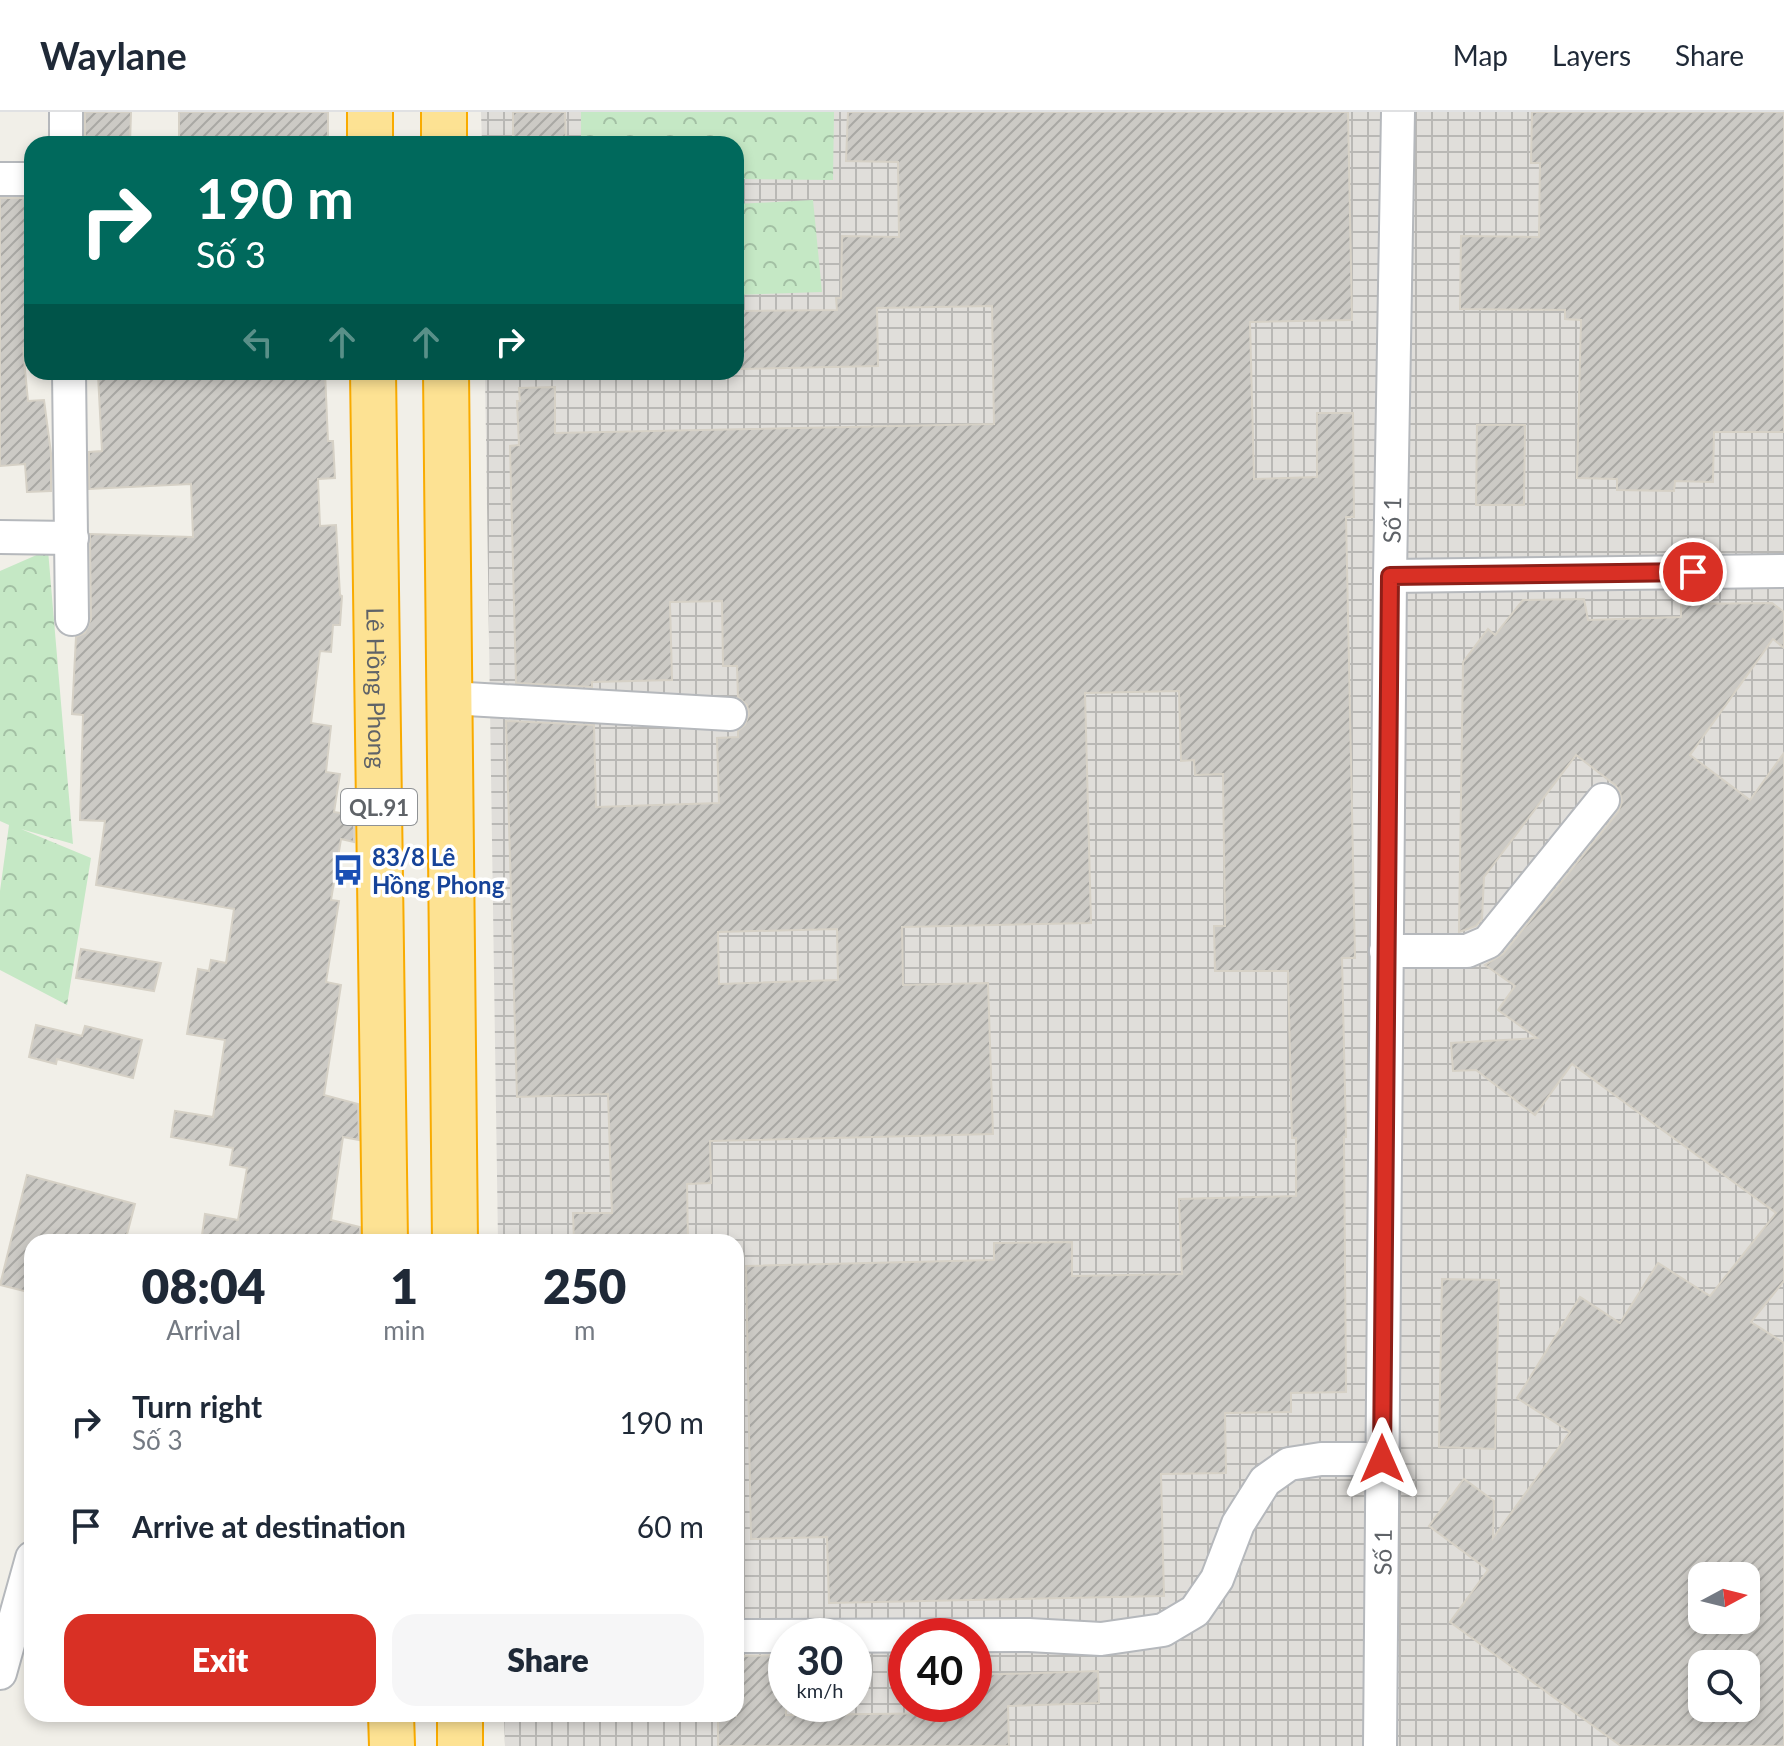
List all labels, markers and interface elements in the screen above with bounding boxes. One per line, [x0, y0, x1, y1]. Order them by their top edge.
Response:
text: Waylane [40, 32, 187, 78]
text: Map [1453, 38, 1508, 72]
text: Layers [1552, 38, 1631, 72]
text: Share [1675, 38, 1744, 72]
text: 190 m [196, 164, 354, 231]
icon: right [64, 168, 168, 272]
text: Số 3 [196, 232, 266, 276]
icon: left [236, 320, 280, 364]
icon: ahead [320, 320, 364, 364]
icon: ahead [404, 320, 448, 364]
icon: right [488, 320, 532, 364]
street label: Số 1 [1376, 496, 1406, 544]
pin [1659, 538, 1727, 606]
icon: arrive [1671, 550, 1715, 594]
street label: Lê Hồng Phong [362, 607, 393, 769]
road number: QL.91 [341, 789, 417, 825]
place label: 83/8 Lê Hồng Phong [372, 842, 505, 899]
bus stop icon: 83/8 Lê Hồng Phong [331, 853, 365, 887]
text: 08:04 [142, 1257, 266, 1314]
text: 1 [390, 1257, 418, 1314]
text: 250 [543, 1257, 626, 1314]
text: Arrival [166, 1314, 241, 1346]
text: min [383, 1314, 425, 1346]
text: m [574, 1314, 595, 1346]
text: Turn right [132, 1388, 262, 1424]
icon: right [64, 1400, 108, 1444]
text: 190 m [619, 1404, 704, 1440]
position arrow [1340, 1417, 1424, 1501]
text: Số 3 [132, 1424, 183, 1456]
icon: arrive [64, 1504, 108, 1548]
text: Arrive at destination [132, 1508, 406, 1544]
text: 60 m [637, 1508, 704, 1544]
street label: Số 1 [1367, 1529, 1396, 1575]
north arrow [1688, 1562, 1760, 1634]
map controls [1688, 1562, 1760, 1722]
button: Exit [64, 1614, 376, 1706]
button: Share [392, 1614, 704, 1706]
speed limit sign: 40 [888, 1618, 992, 1722]
text: 30 [797, 1636, 843, 1684]
button: search [1688, 1650, 1760, 1722]
text: km/h [797, 1678, 843, 1702]

